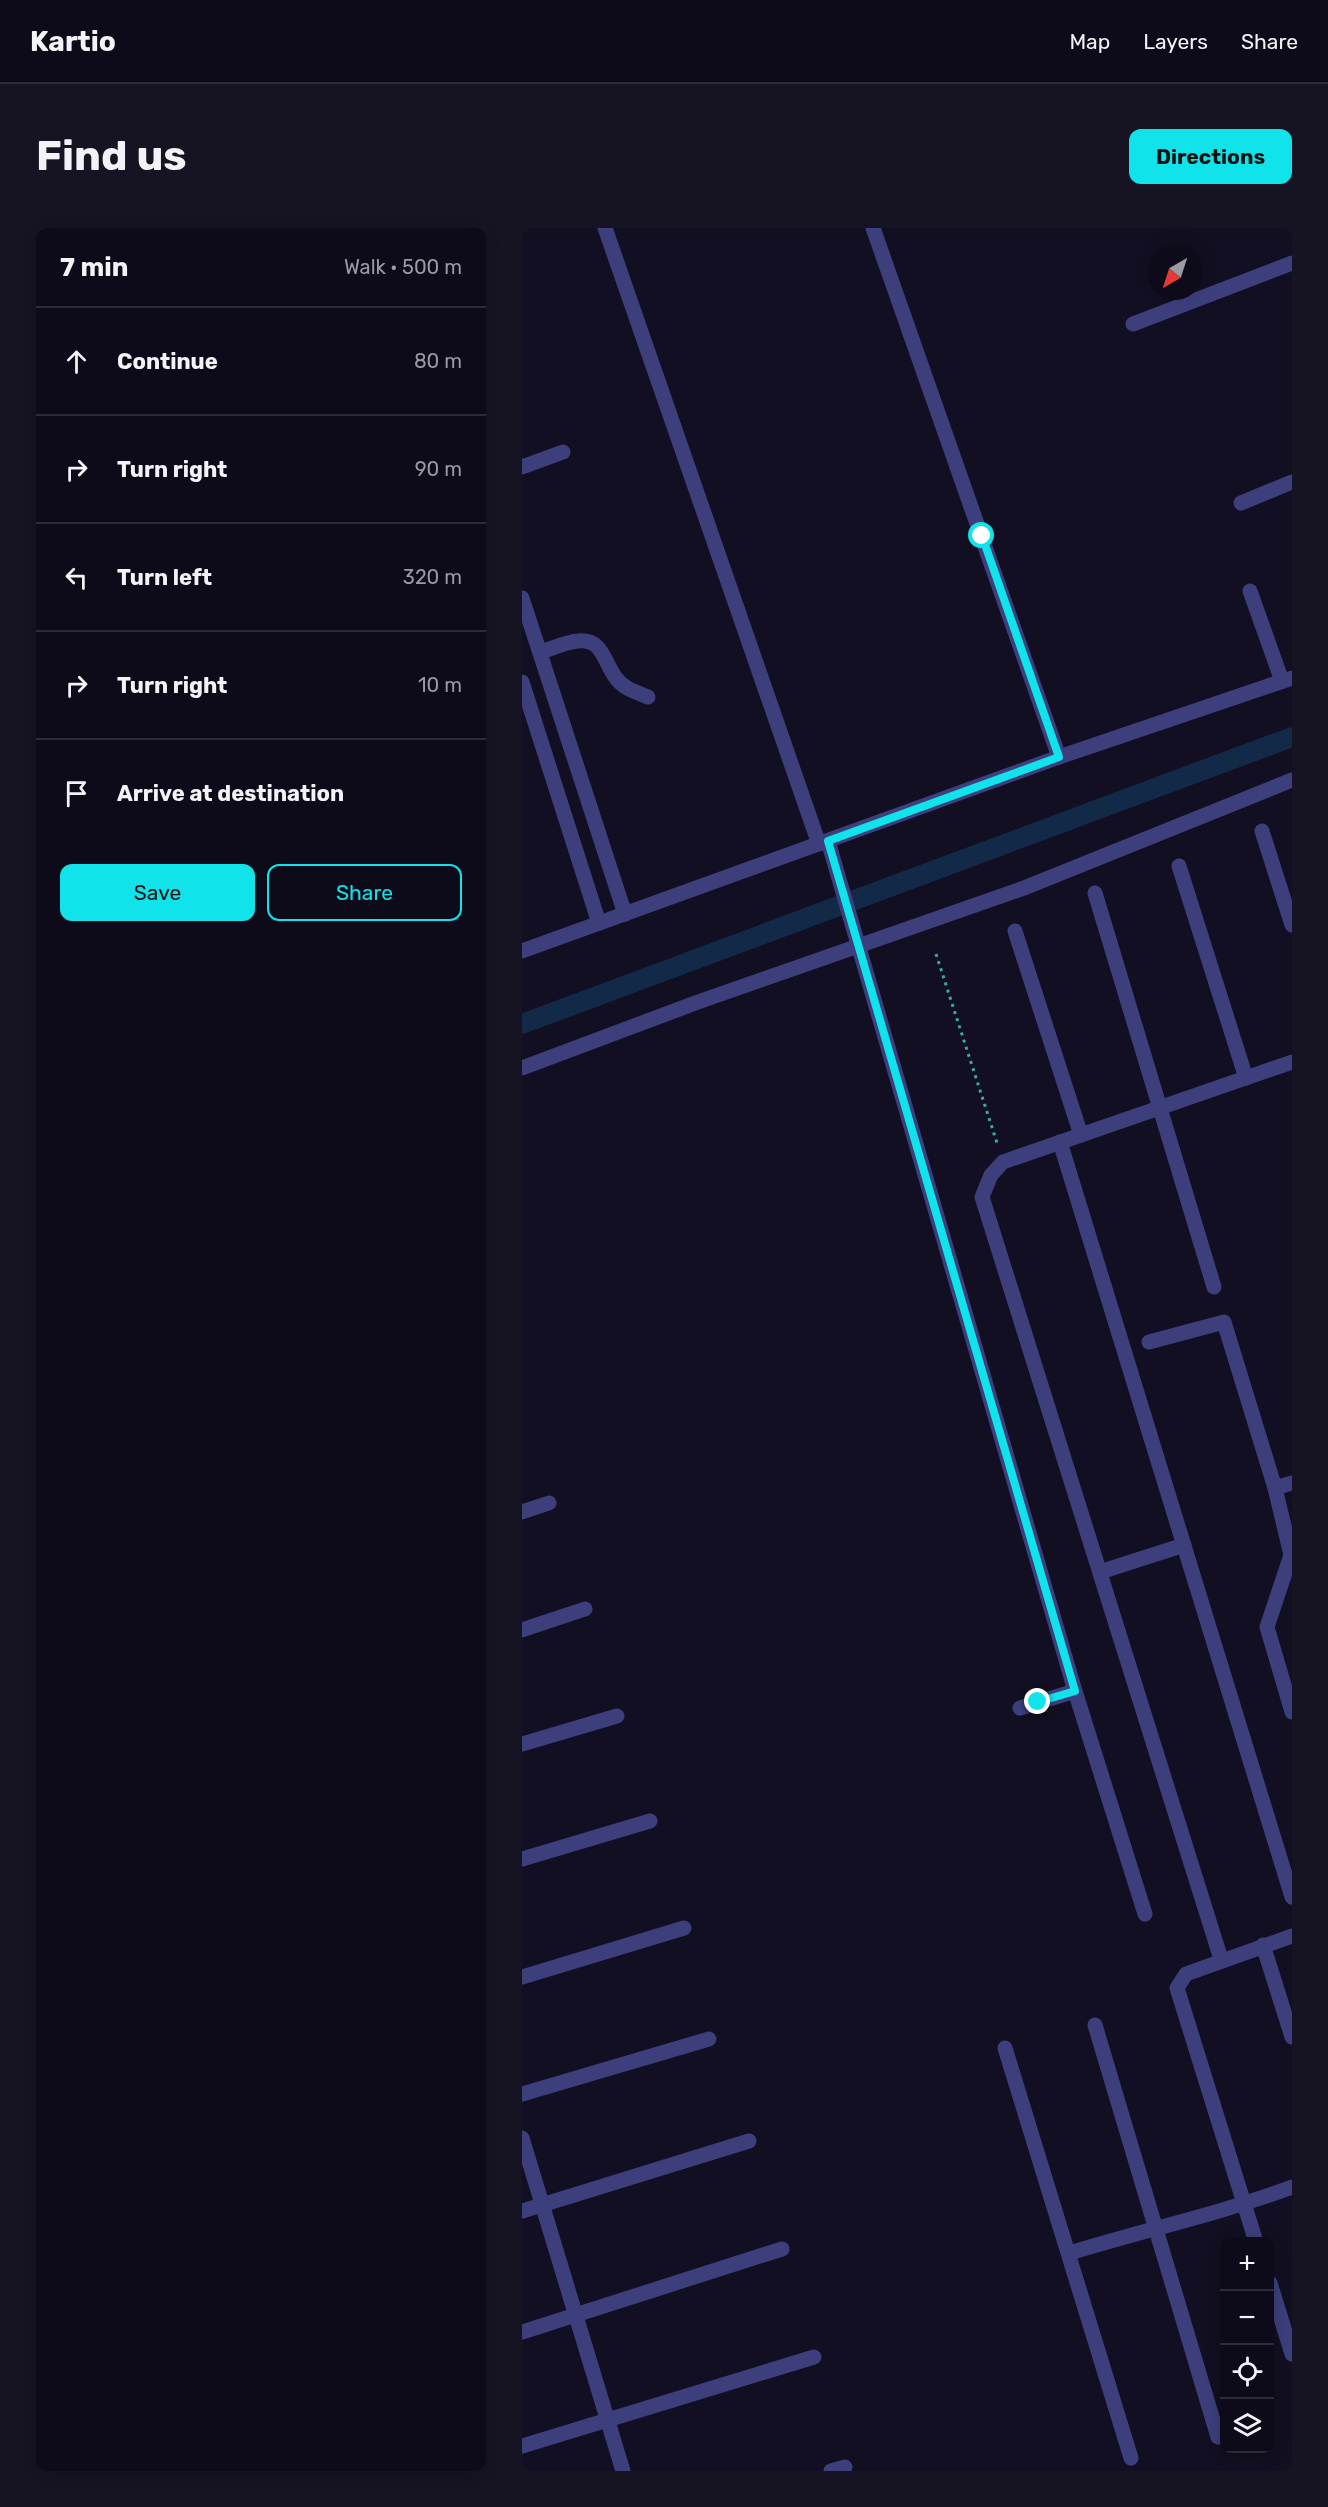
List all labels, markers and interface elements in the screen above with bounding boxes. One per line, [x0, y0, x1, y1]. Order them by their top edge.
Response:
text: Kartio [30, 25, 116, 58]
text: Map [1069, 29, 1110, 54]
text: Layers [1143, 29, 1208, 54]
text: Share [1241, 29, 1298, 54]
button: Directions [1129, 129, 1292, 184]
text: Find us [36, 131, 187, 181]
north arrow [1148, 246, 1202, 300]
text: 7 min [60, 252, 128, 283]
text: Walk · 500 m [344, 255, 462, 279]
icon: ahead [60, 345, 93, 378]
text: Continue [117, 348, 218, 375]
text: 80 m [414, 349, 462, 373]
icon: right [60, 453, 93, 486]
text: Turn right [117, 456, 227, 483]
text: 90 m [415, 457, 462, 481]
route start [968, 522, 994, 548]
icon: left [60, 561, 93, 594]
text: Turn left [117, 564, 212, 591]
text: 320 m [403, 565, 462, 589]
icon: right [60, 669, 93, 702]
text: Turn right [117, 672, 227, 699]
text: 10 m [418, 673, 462, 697]
icon: arrive [60, 777, 93, 810]
text: Arrive at destination [117, 780, 344, 807]
button: Save [60, 864, 255, 921]
button: Share [267, 864, 462, 921]
route end [1024, 1688, 1050, 1714]
map controls [1220, 2237, 1274, 2453]
button: + [1220, 2237, 1274, 2291]
button: − [1220, 2291, 1274, 2345]
button: locate [1220, 2345, 1274, 2399]
button: layers [1220, 2399, 1274, 2453]

